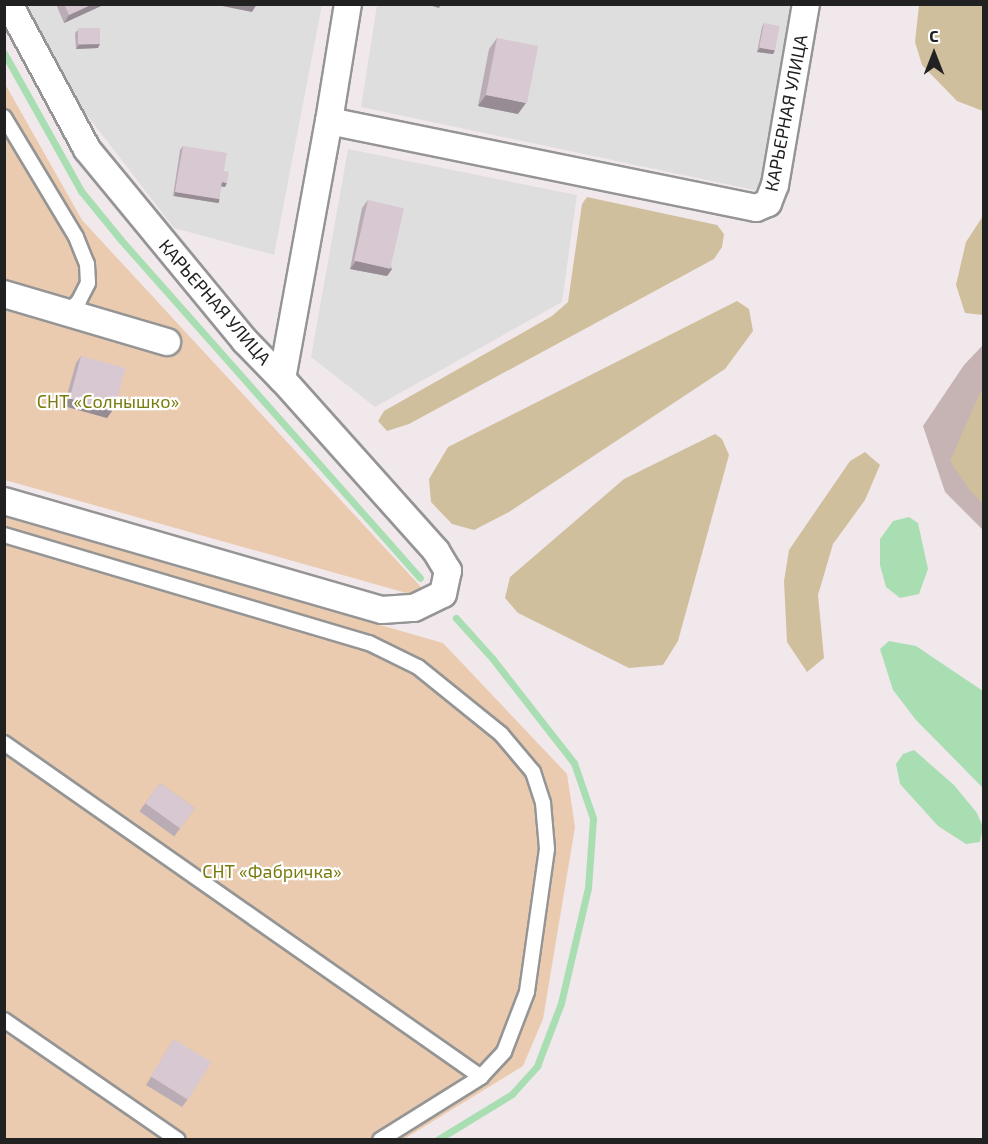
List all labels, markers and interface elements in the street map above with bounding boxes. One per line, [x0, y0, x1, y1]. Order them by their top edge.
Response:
north arrow [904, 24, 964, 84]
text: С [929, 26, 939, 45]
street label: КАРЬЕРНАЯ УЛИЦА [760, 33, 812, 193]
street label: КАРЬЕРНАЯ УЛИЦА [155, 235, 275, 369]
park label: СНТ «Солнышко» [37, 390, 179, 412]
park label: СНТ «Фабричка» [202, 860, 342, 882]

